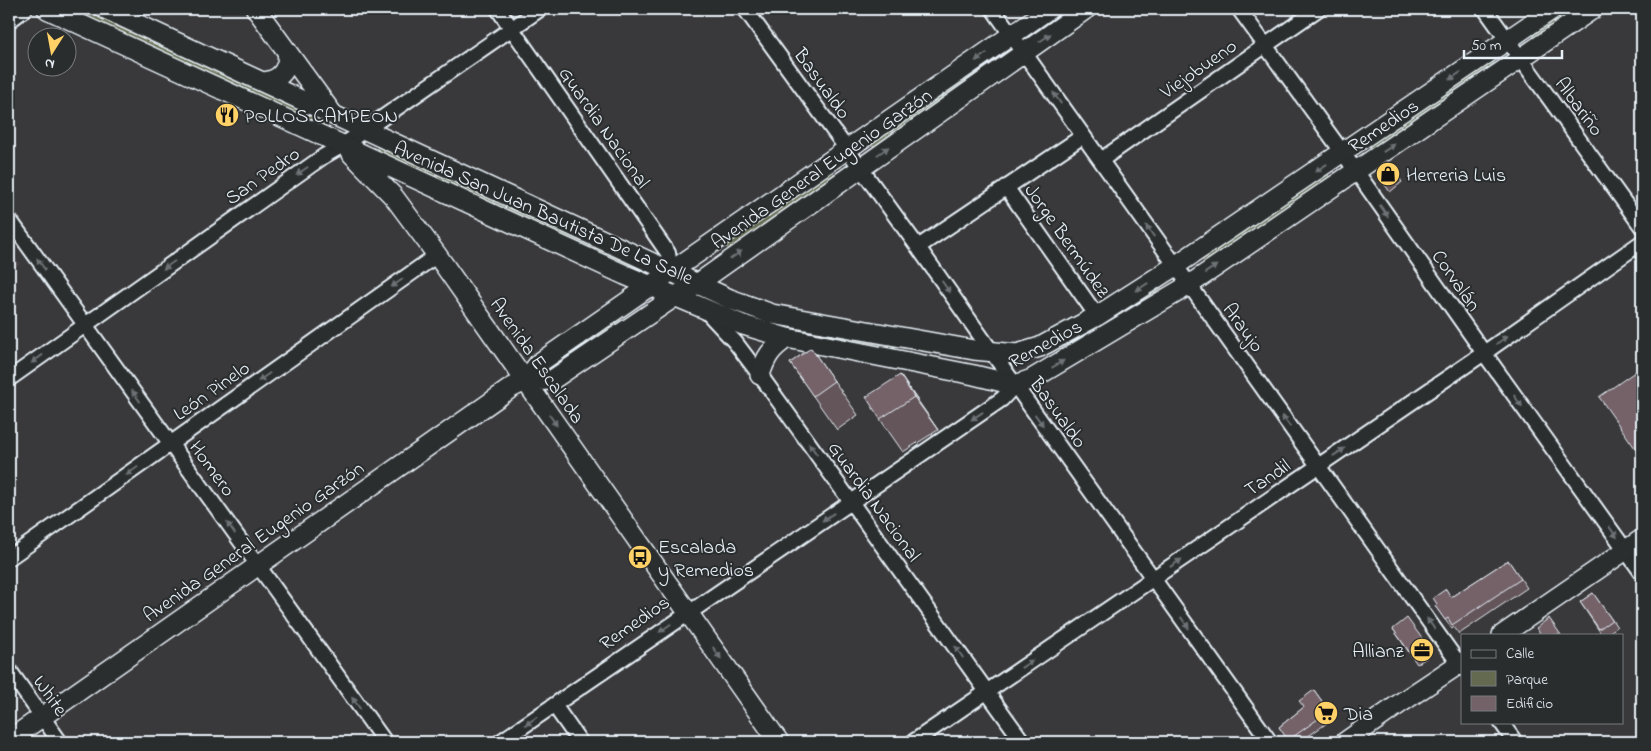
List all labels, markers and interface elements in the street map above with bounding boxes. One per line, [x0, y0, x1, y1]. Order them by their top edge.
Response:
north arrow [28, 28, 78, 78]
scale bar [1464, 28, 1561, 60]
one-way arrow [1038, 33, 1052, 43]
street label: Viejobueno [1154, 33, 1244, 108]
text: 50 m [1471, 35, 1502, 57]
street label: Basualdo [785, 42, 857, 126]
text: N [43, 52, 56, 74]
one-way arrow [974, 52, 987, 62]
street label: Guardia Nacional [550, 62, 656, 195]
one-way arrow [1449, 71, 1462, 81]
street label: Albariño [1547, 72, 1609, 143]
street label: Avenida General Eugenio Garzón [706, 82, 940, 259]
one-way arrow [1052, 91, 1062, 105]
street label: Remedios [1343, 93, 1426, 161]
restaurant icon: POLLOS CAMPEON [214, 102, 240, 128]
place label: POLLOS CAMPEON [244, 103, 398, 132]
street label: Avenida San Juan Bautista De La Salle [389, 135, 697, 294]
street label: San Pedro [220, 141, 307, 213]
one-way arrow [1382, 143, 1396, 153]
one-way arrow [876, 146, 890, 156]
shop icon: Herreria Luis [1375, 161, 1401, 187]
place label: Herreria Luis [1406, 162, 1506, 191]
one-way arrow [1315, 163, 1328, 172]
one-way arrow [295, 166, 309, 176]
street label: Jorge Bermúdez [1015, 178, 1116, 305]
one-way arrow [1379, 204, 1389, 218]
one-way arrow [1145, 224, 1155, 238]
street label: Corvalán [1423, 245, 1487, 318]
one-way arrow [729, 250, 743, 260]
one-way arrow [36, 257, 46, 271]
one-way arrow [163, 260, 176, 270]
one-way arrow [1204, 265, 1218, 274]
one-way arrow [390, 278, 404, 288]
one-way arrow [941, 280, 951, 294]
one-way arrow [1136, 282, 1149, 291]
street label: Avenida Escalada [482, 292, 590, 430]
street label: Araujo [1214, 298, 1270, 359]
street label: Remedios [1004, 313, 1088, 377]
one-way arrow [1495, 335, 1509, 345]
one-way arrow [30, 354, 44, 364]
street label: León Pinelo [168, 355, 257, 429]
one-way arrow [1051, 359, 1065, 368]
street label: Basualdo [1021, 371, 1093, 455]
one-way arrow [258, 372, 271, 382]
one-way arrow [131, 389, 141, 403]
one-way arrow [1513, 394, 1523, 408]
one-way arrow [970, 411, 984, 421]
one-way arrow [1034, 413, 1044, 427]
one-way arrow [548, 414, 558, 427]
one-way arrow [1282, 414, 1292, 427]
street label: Homero [181, 435, 241, 504]
street label: Guardia Nacional [819, 436, 927, 569]
one-way arrow [808, 442, 818, 456]
one-way arrow [1333, 447, 1346, 457]
street label: Tandil [1239, 453, 1297, 505]
street label: Avenida General Eugenio Garzón [138, 455, 372, 632]
one-way arrow [125, 466, 139, 476]
one-way arrow [821, 512, 835, 522]
one-way arrow [226, 521, 236, 535]
one-way arrow [1608, 525, 1618, 539]
place label: Escalada y Remedios [658, 534, 754, 586]
bus stop icon: Escalada y Remedios [627, 544, 653, 570]
one-way arrow [1169, 558, 1183, 568]
street label: Remedios [594, 589, 676, 659]
one-way arrow [1180, 616, 1190, 630]
one-way arrow [1426, 617, 1436, 631]
one-way arrow [658, 623, 672, 633]
legend [1461, 634, 1624, 724]
office icon: Allianz [1409, 637, 1435, 663]
place label: Allianz [1352, 638, 1405, 667]
text: Calle [1506, 643, 1534, 665]
one-way arrow [954, 645, 964, 659]
one-way arrow [712, 647, 722, 660]
one-way arrow [1020, 659, 1034, 669]
text: Parque [1506, 669, 1548, 691]
street label: White [24, 670, 74, 723]
text: Edificio [1506, 693, 1553, 715]
one-way arrow [351, 696, 361, 709]
supermarket icon: Dia [1313, 700, 1339, 726]
place label: Dia [1343, 701, 1373, 730]
one-way arrow [524, 716, 538, 726]

